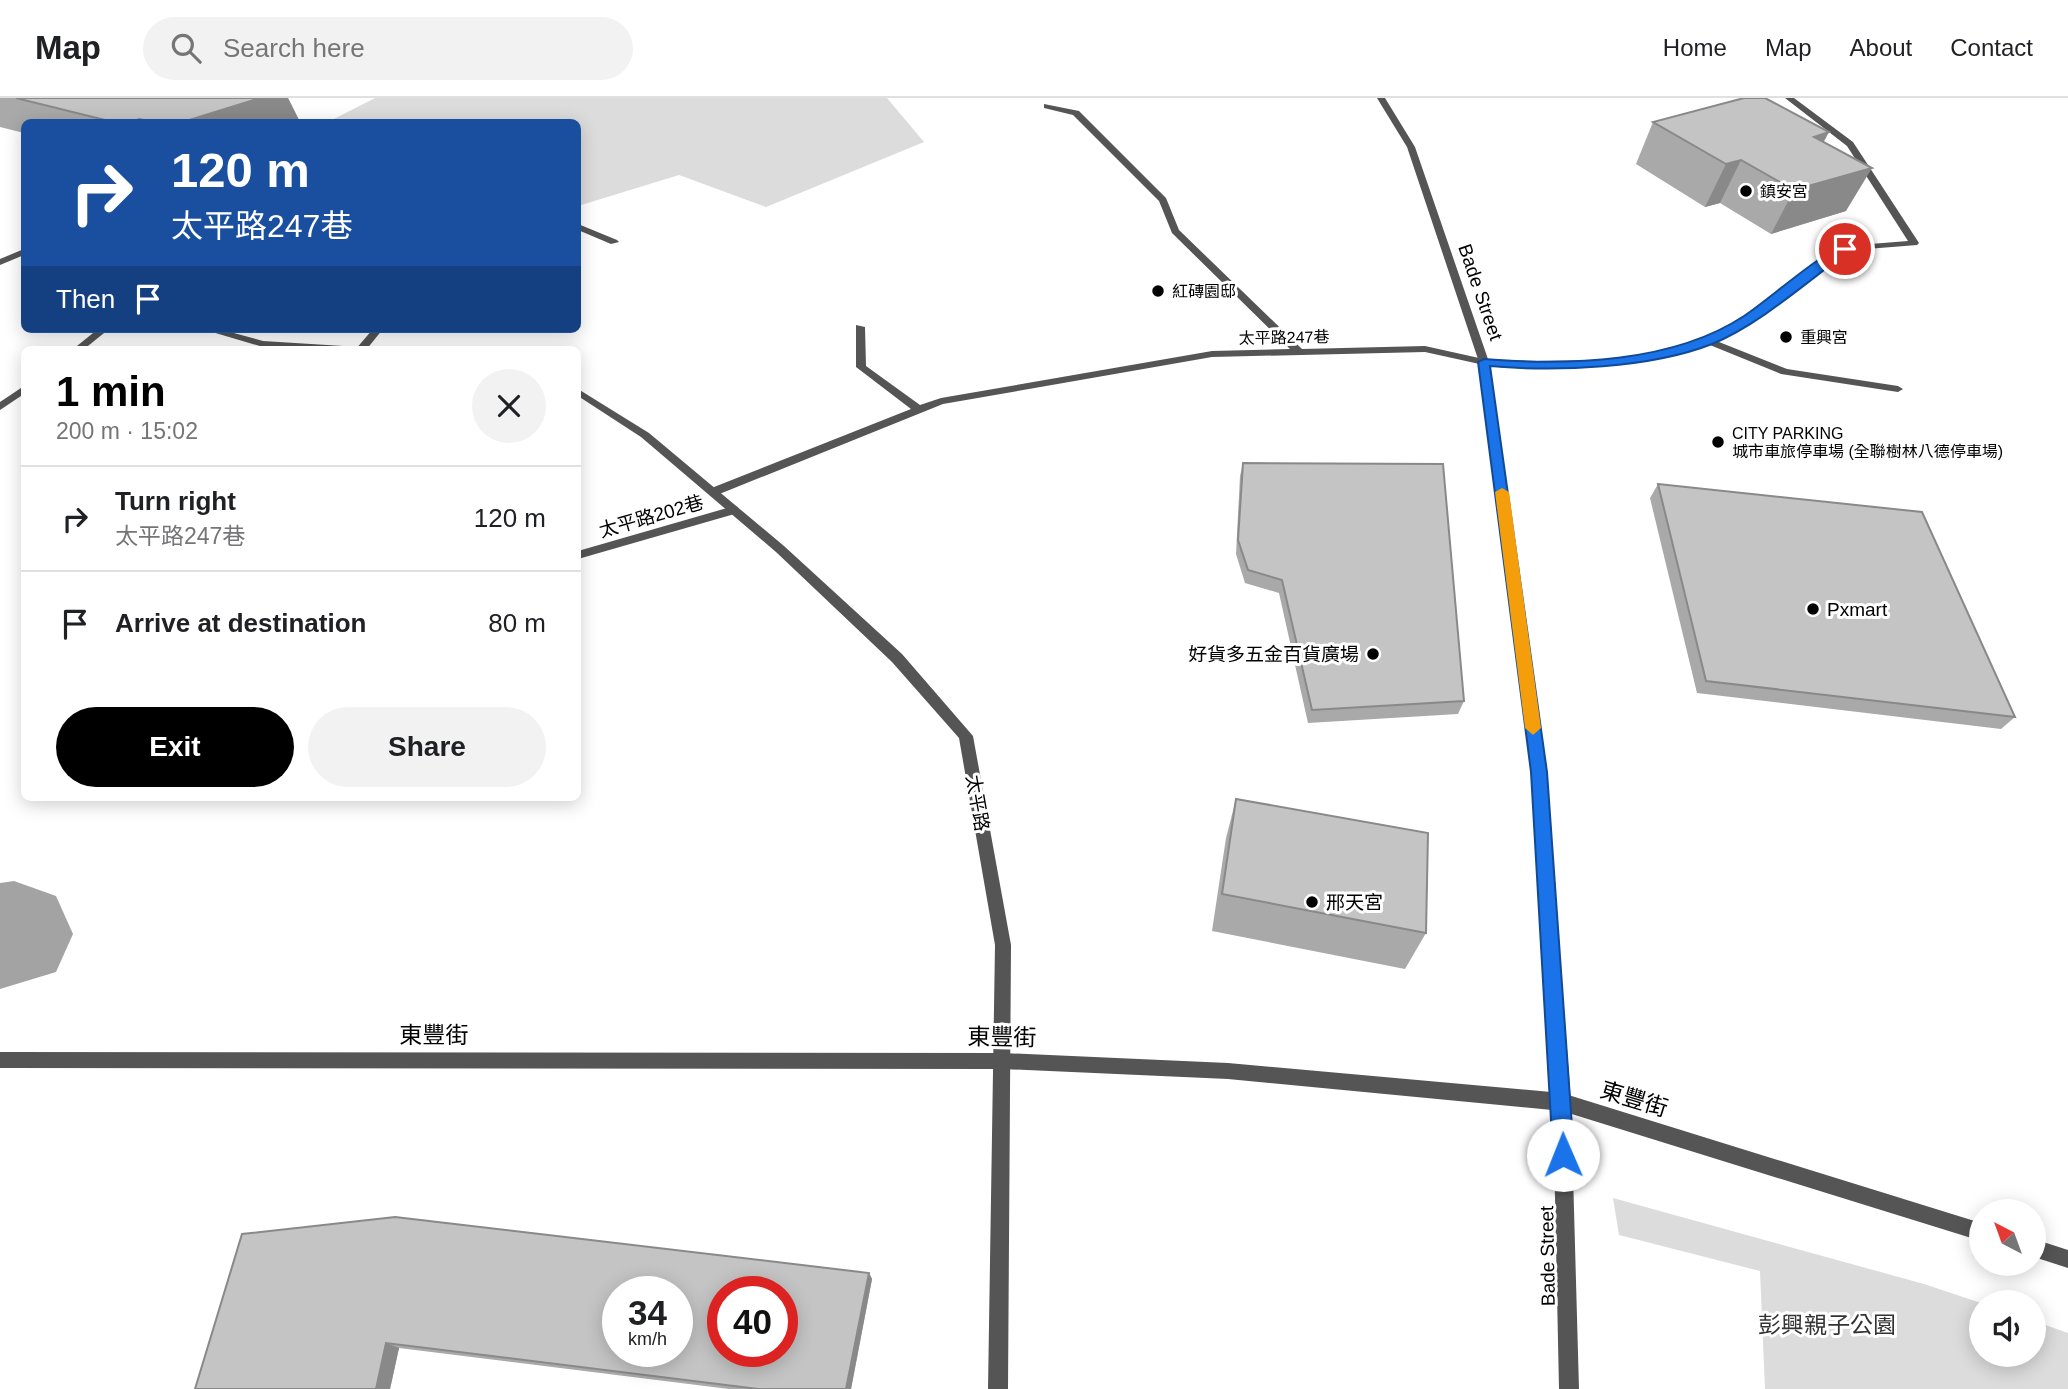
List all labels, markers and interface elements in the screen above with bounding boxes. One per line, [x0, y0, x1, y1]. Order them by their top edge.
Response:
search box [143, 17, 633, 80]
text: Map [35, 29, 101, 66]
icon: search [167, 29, 205, 67]
text: Search here [223, 33, 365, 63]
text: Home [1663, 34, 1727, 61]
text: Map [1765, 34, 1812, 61]
text: About [1850, 34, 1912, 61]
text: Contact [1950, 34, 2033, 61]
text: 120 m [171, 143, 310, 197]
icon: right [56, 147, 147, 238]
marker: 鎮安宮 [1738, 183, 1754, 199]
place label: 鎮安宮 [1760, 183, 1808, 200]
text: 太平路247巷 [171, 208, 352, 244]
pin [1815, 219, 1875, 279]
icon: arrive [1826, 230, 1864, 268]
street label: Bade Street [1454, 241, 1507, 344]
icon: arrive [129, 280, 167, 318]
marker: 紅磚園邸 [1150, 283, 1166, 299]
place label: 紅磚園邸 [1172, 283, 1236, 300]
text: Then [56, 284, 115, 314]
street label: 太平路247巷 [1239, 328, 1330, 347]
marker: 重興宮 [1778, 329, 1794, 345]
place label: 重興宮 [1800, 329, 1848, 346]
text: 1 min [56, 368, 166, 415]
button: close [472, 369, 546, 443]
text: 200 m · 15:02 [56, 418, 198, 444]
place label: CITY PARKING 城市車旅停車場 (全聯樹林八德停車場) [1732, 425, 2003, 460]
marker: CITY PARKING 城市車旅停車場 (全聯樹林八德停車場) [1710, 434, 1726, 450]
text: Turn right [115, 486, 236, 516]
street label: 太平路202巷 [596, 492, 706, 541]
icon: right [56, 500, 94, 538]
text: 120 m [474, 503, 546, 533]
text: 太平路247巷 [115, 523, 245, 549]
place label: Pxmart [1827, 599, 1888, 620]
marker: Pxmart [1805, 601, 1821, 617]
icon: arrive [56, 605, 94, 643]
text: Arrive at destination [115, 608, 366, 638]
text: 80 m [488, 608, 546, 638]
place label: 好貨多五金百貨廣場 [1188, 644, 1359, 665]
marker: 好貨多五金百貨廣場 [1365, 646, 1381, 662]
button: Exit [56, 707, 294, 787]
button: Share [308, 707, 546, 787]
street label: 太平路 [962, 773, 993, 833]
place label: 邢天宮 [1326, 892, 1383, 913]
marker: 邢天宮 [1304, 894, 1320, 910]
street label: 東豐街 [400, 1022, 469, 1048]
street label: 東豐街 [967, 1023, 1037, 1051]
street label: 東豐街 [1597, 1076, 1671, 1122]
position arrow [1526, 1118, 1600, 1192]
north arrow [1969, 1199, 2046, 1276]
map controls [1969, 1199, 2046, 1367]
street label: Bade Street [1536, 1205, 1559, 1306]
speed limit sign: 40 [707, 1276, 798, 1367]
button: sound [1969, 1290, 2046, 1367]
text: 34 [628, 1293, 667, 1332]
park label: 彭興親子公園 [1758, 1312, 1896, 1338]
text: km/h [628, 1329, 667, 1349]

